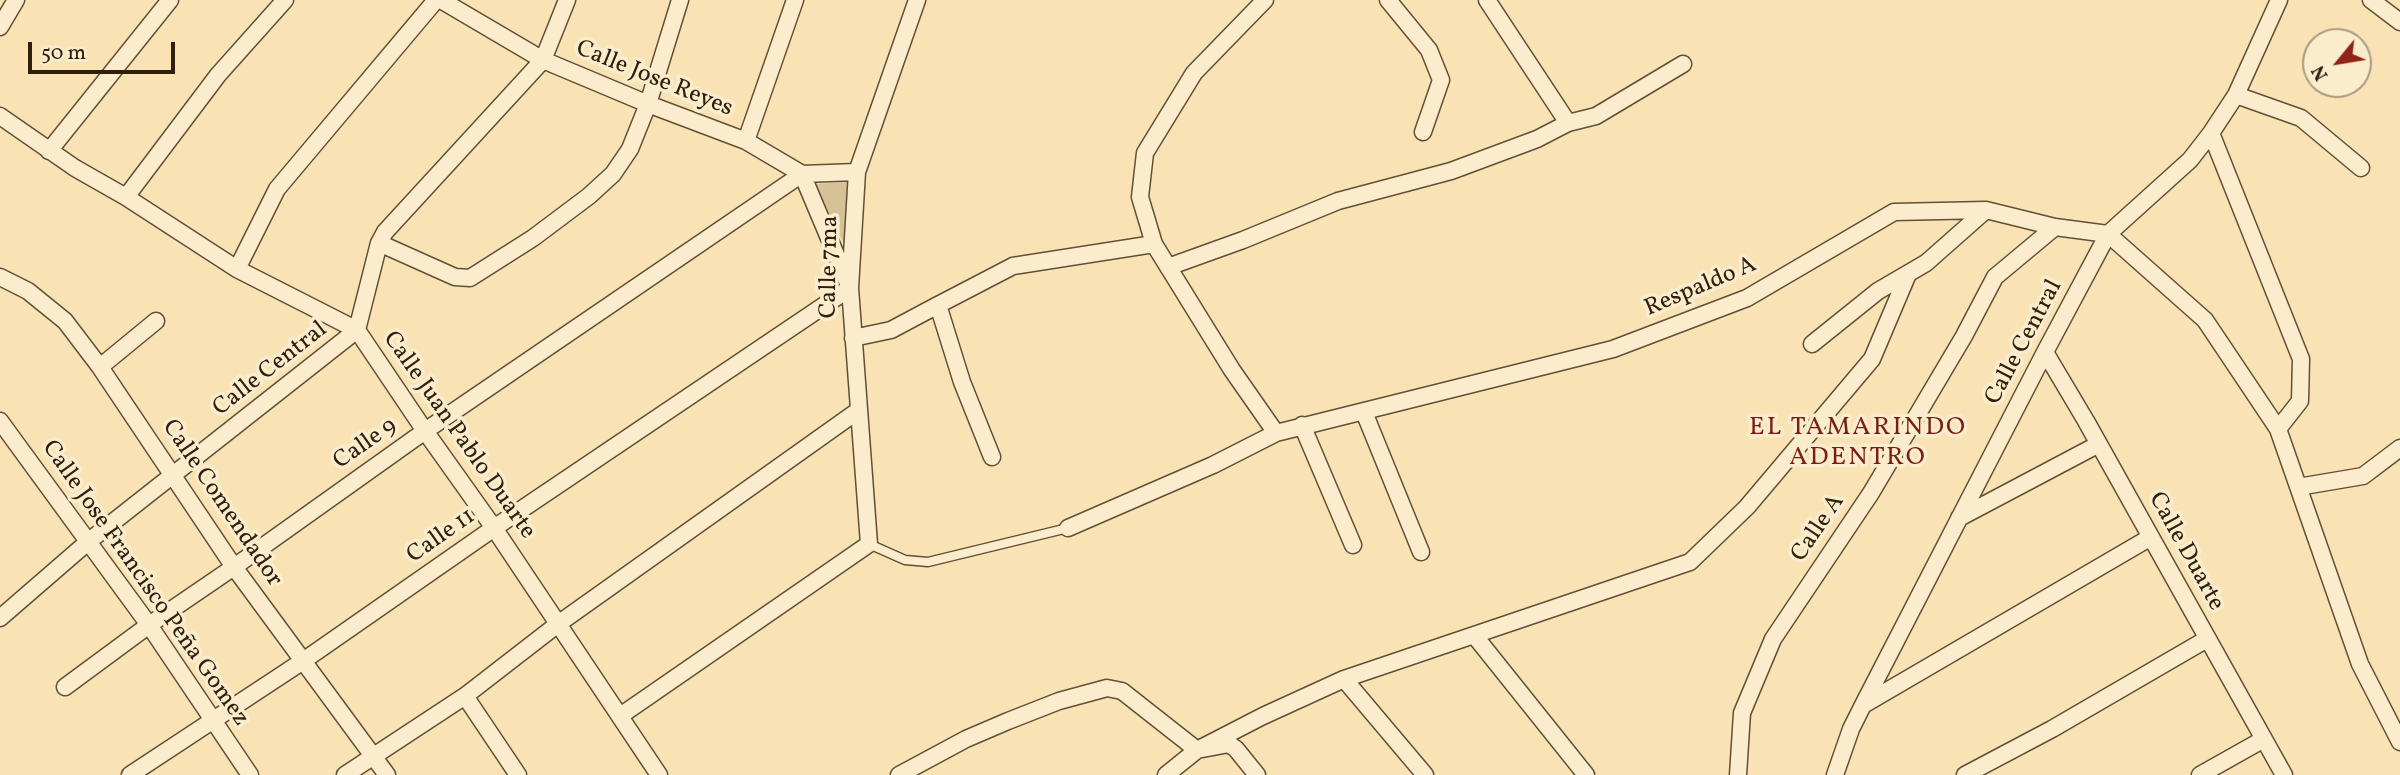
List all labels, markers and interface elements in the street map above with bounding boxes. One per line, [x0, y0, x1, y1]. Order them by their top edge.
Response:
scale bar [32, 28, 178, 72]
north arrow [2302, 28, 2372, 98]
street label: Calle Jose Reyes [571, 35, 737, 125]
text: 50 m [41, 39, 86, 68]
text: N [2306, 60, 2335, 85]
street label: Calle 7ma [816, 215, 846, 319]
street label: Respaldo A [1641, 252, 1761, 324]
street label: Calle Central [1980, 276, 2070, 410]
street label: Calle Central [208, 316, 334, 424]
street label: Calle Juan Pablo Duarte [375, 327, 541, 545]
street label: Calle 9 [329, 413, 403, 477]
district label: EL TAMARINDO ADENTRO [1751, 413, 1965, 474]
street label: Calle Comendador [154, 415, 288, 593]
street label: Calle Jose Francisco Peña Gomez [34, 436, 254, 732]
street label: Calle Duarte [2141, 488, 2229, 616]
street label: Calle A [1786, 490, 1852, 568]
street label: Calle 11 [402, 503, 482, 571]

